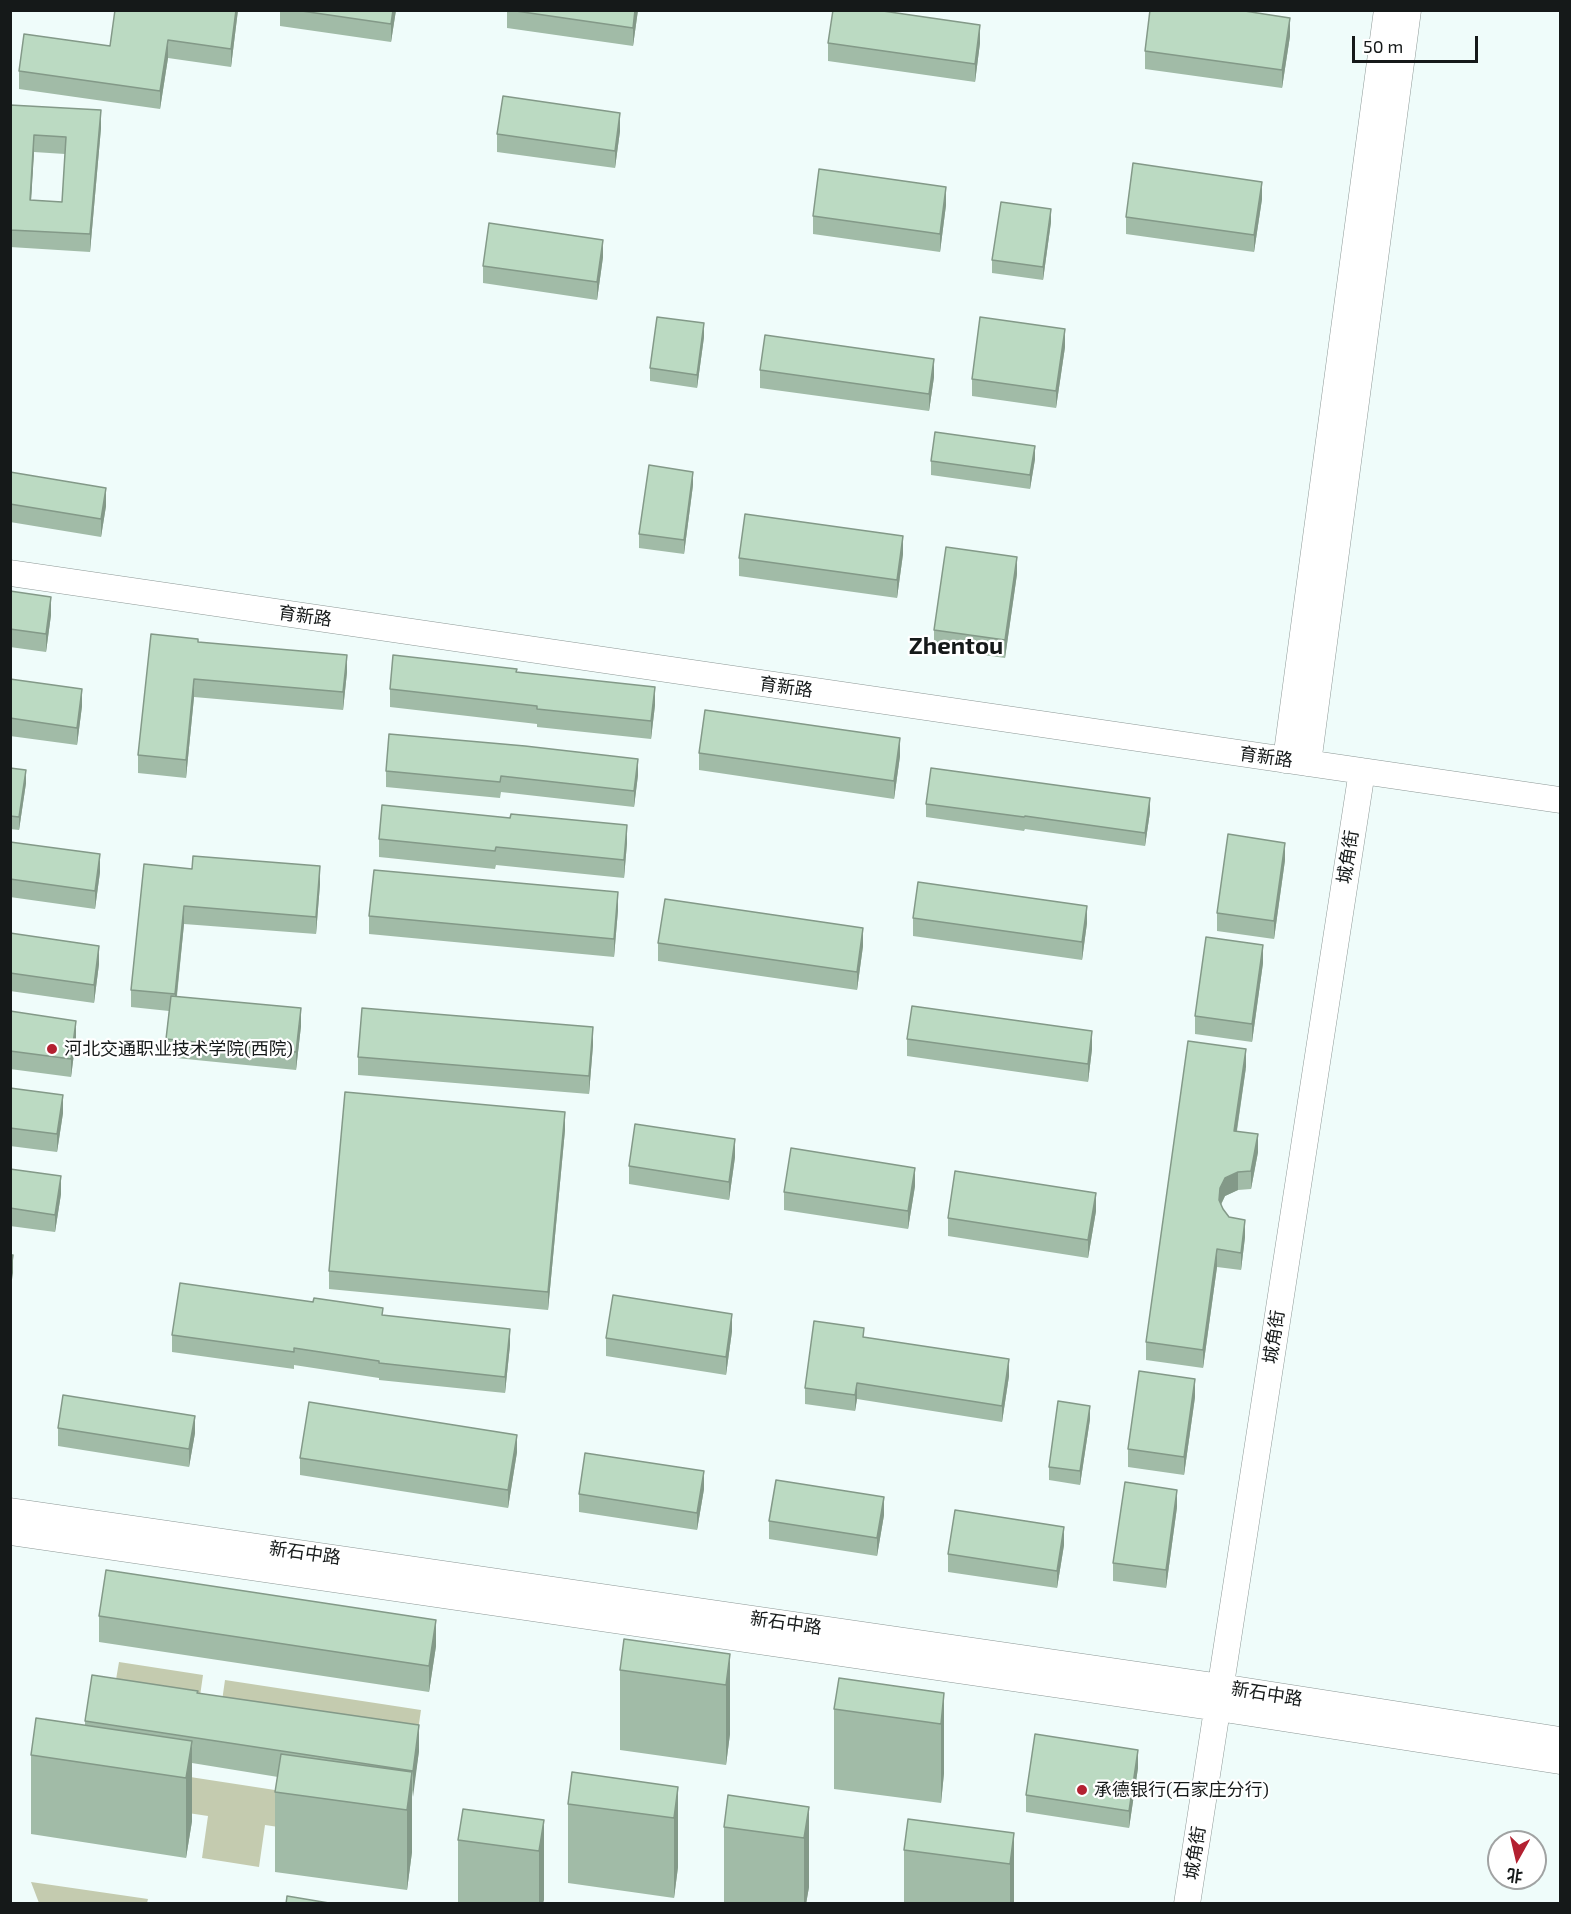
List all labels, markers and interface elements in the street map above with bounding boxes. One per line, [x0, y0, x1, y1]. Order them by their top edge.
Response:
scale bar [1355, 24, 1481, 62]
text: 50 m [1363, 35, 1403, 57]
street label: 育新路 [277, 602, 333, 630]
district label: Zhentou [909, 632, 1003, 660]
street label: 育新路 [758, 673, 814, 701]
street label: 育新路 [1238, 743, 1294, 771]
street label: 城角街 [1333, 829, 1363, 885]
place label: 河北交通职业技术学院(西院) [64, 1038, 293, 1060]
marker: 河北交通职业技术学院(西院) [45, 1042, 59, 1056]
street label: 城角街 [1259, 1309, 1289, 1365]
street label: 新石中路 [268, 1537, 342, 1569]
street label: 新石中路 [749, 1607, 823, 1639]
street label: 新石中路 [1230, 1678, 1304, 1710]
place label: 承德银行(石家庄分行) [1094, 1779, 1269, 1801]
marker: 承德银行(石家庄分行) [1075, 1783, 1089, 1797]
street label: 城角街 [1180, 1825, 1210, 1881]
north arrow [1487, 1830, 1547, 1890]
text: 北 [1505, 1866, 1524, 1887]

